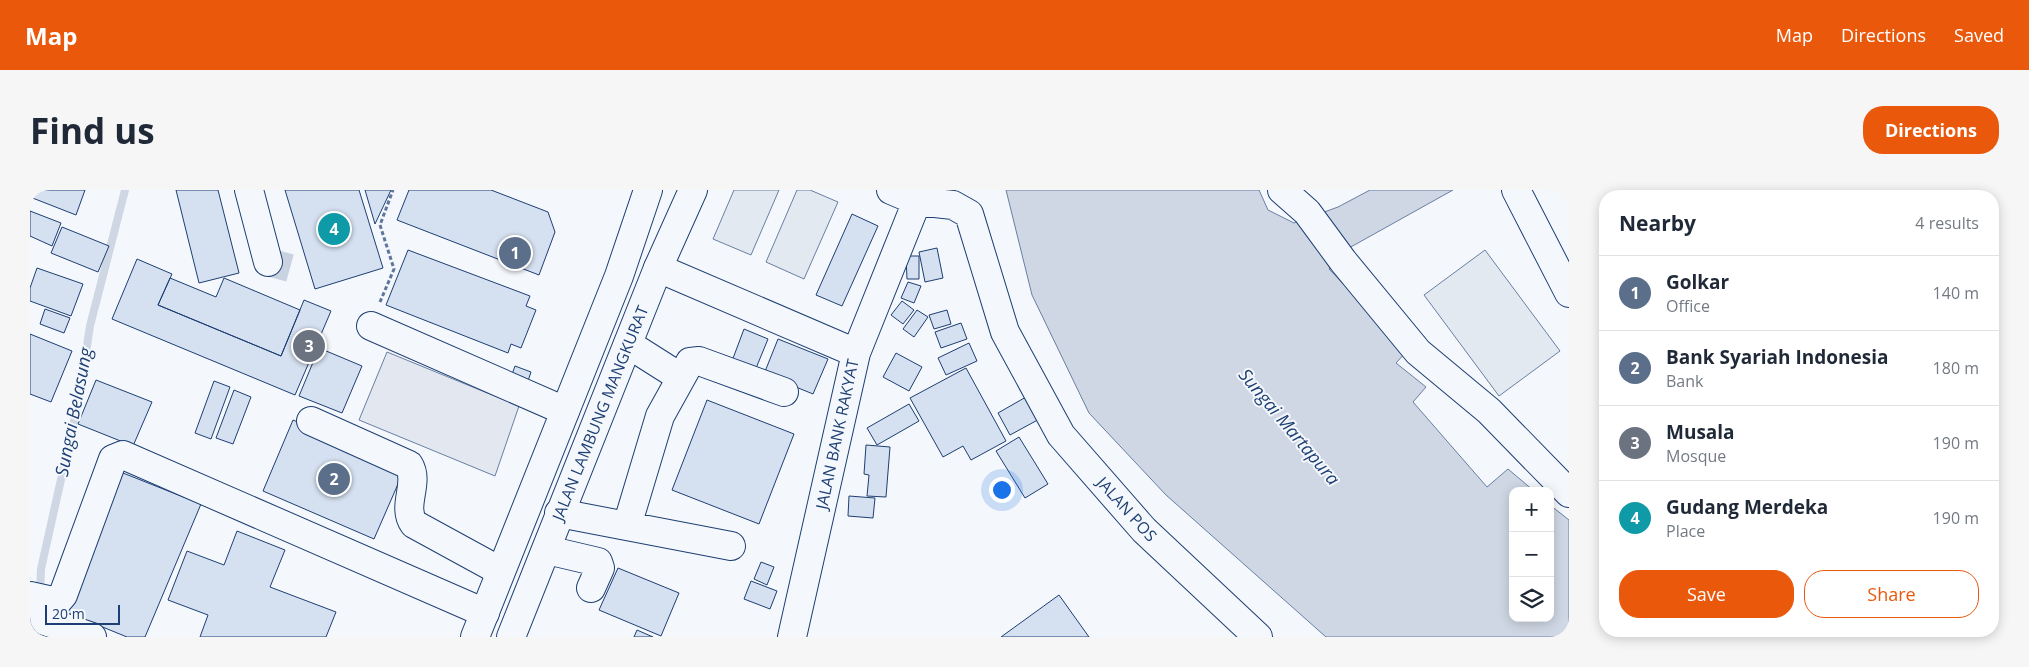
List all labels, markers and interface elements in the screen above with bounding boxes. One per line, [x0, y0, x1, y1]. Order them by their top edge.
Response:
text: Map [25, 19, 77, 52]
text: Map [1776, 23, 1813, 47]
text: Directions [1841, 23, 1926, 47]
text: Saved [1954, 23, 2004, 47]
button: Directions [1863, 106, 1999, 154]
text: Find us [30, 107, 155, 154]
text: Nearby [1619, 209, 1696, 237]
pin: 4 [318, 210, 350, 248]
text: 4 results [1915, 212, 1979, 234]
pin: 1 [499, 234, 531, 272]
text: Golkar [1666, 269, 1729, 295]
text: 1 [1630, 282, 1640, 304]
text: 140 m [1933, 282, 1979, 304]
text: Office [1666, 295, 1710, 317]
street label: JALAN LAMBUNG MANGKURAT [546, 302, 653, 526]
pin: 3 [293, 327, 325, 365]
text: Bank Syariah Indonesia [1666, 344, 1889, 370]
water label: Sungai Belasung [49, 345, 97, 478]
street label: JALAN BANK RAKYAT [810, 357, 864, 513]
text: 2 [1630, 357, 1640, 379]
text: 180 m [1933, 357, 1979, 379]
water label: Sungai Martapura [1234, 363, 1346, 490]
text: Bank [1666, 370, 1703, 392]
text: Musala [1666, 419, 1735, 445]
text: 3 [1630, 432, 1640, 454]
text: 190 m [1933, 432, 1979, 454]
text: Mosque [1666, 445, 1726, 467]
pin: 2 [318, 460, 350, 498]
street label: JALAN POS [1091, 470, 1162, 546]
your location [989, 477, 1015, 503]
map controls [1509, 487, 1554, 622]
button: + [1509, 487, 1554, 532]
text: Gudang Merdeka [1666, 494, 1828, 520]
text: 4 [1630, 507, 1640, 529]
text: 190 m [1933, 507, 1979, 529]
text: Place [1666, 520, 1705, 542]
button: − [1509, 532, 1554, 577]
button: Save [1619, 570, 1794, 618]
button: Share [1804, 570, 1979, 618]
button: layers [1509, 577, 1554, 622]
scale bar [45, 602, 120, 625]
text: 20 m [52, 604, 85, 623]

